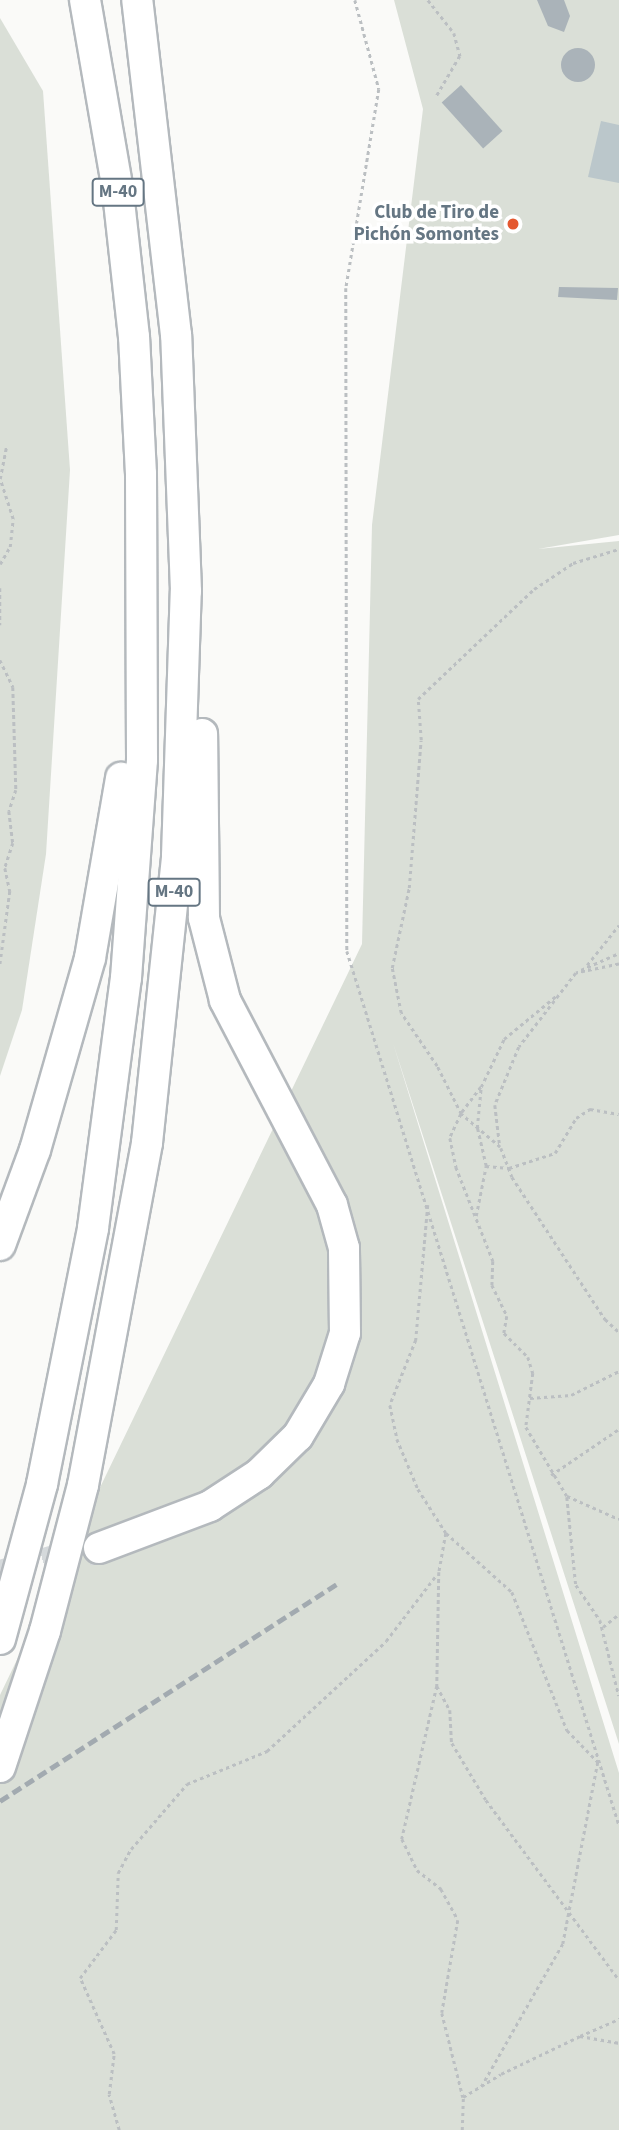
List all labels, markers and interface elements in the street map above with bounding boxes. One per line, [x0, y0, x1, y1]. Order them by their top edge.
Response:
road number: M-40 [90, 177, 146, 206]
place label: Club de Tiro de Pichón Somontes [353, 202, 499, 246]
marker: Club de Tiro de Pichón Somontes [505, 216, 521, 232]
road number: M-40 [146, 878, 202, 906]

